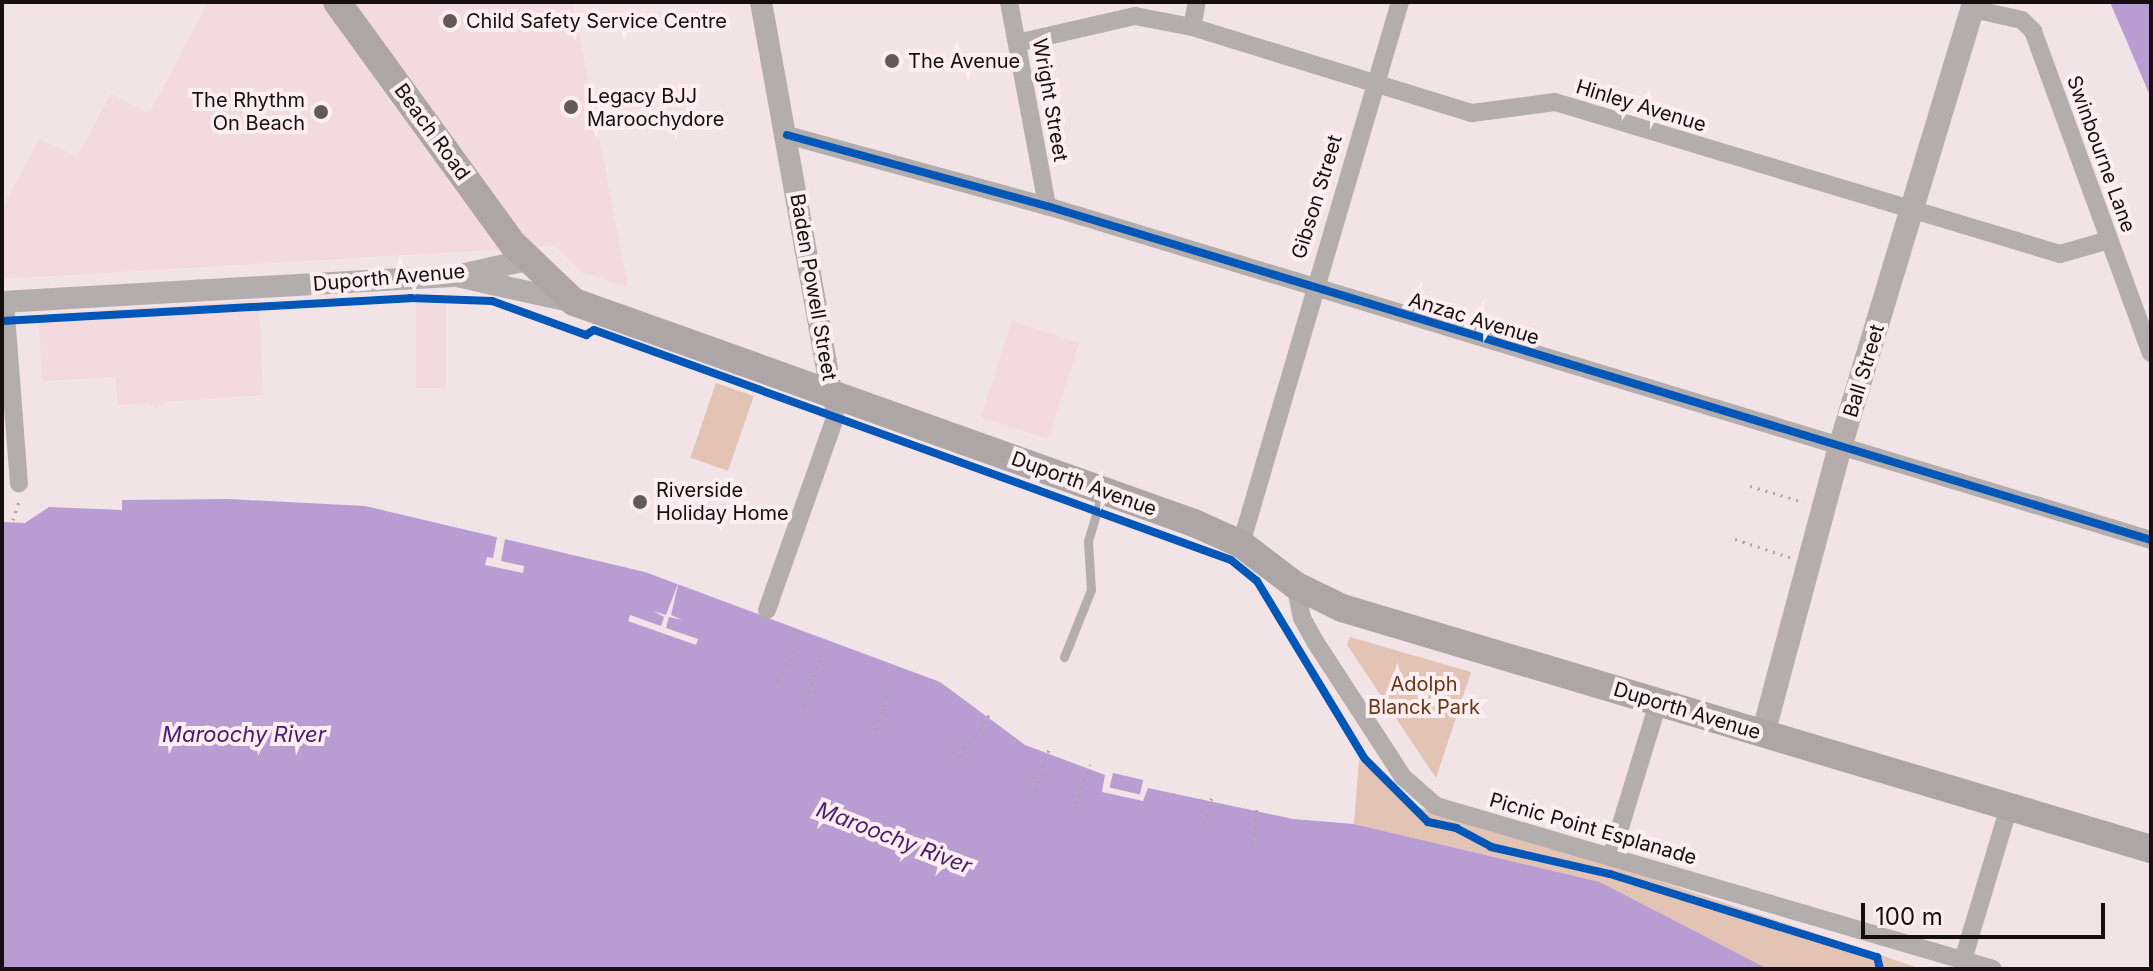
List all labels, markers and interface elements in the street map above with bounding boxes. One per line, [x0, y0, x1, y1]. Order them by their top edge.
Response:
place label: Child Safety Service Centre [466, 9, 727, 33]
marker: Child Safety Service Centre [441, 12, 459, 30]
street label: Wright Street [1027, 37, 1073, 163]
place label: The Avenue [908, 49, 1020, 73]
marker: The Avenue [883, 52, 901, 70]
street label: Swinbourne Lane [2062, 72, 2140, 236]
street label: Hinley Avenue [1573, 75, 1709, 137]
street label: Beach Road [389, 79, 475, 185]
place label: Legacy BJJ Maroochydore [587, 84, 724, 131]
place label: The Rhythm On Beach [191, 88, 305, 135]
marker: Legacy BJJ Maroochydore [562, 98, 580, 116]
marker: The Rhythm On Beach [312, 103, 330, 121]
street label: Gibson Street [1287, 132, 1347, 262]
street label: Baden Powell Street [785, 192, 841, 382]
street label: Duporth Avenue [312, 259, 466, 297]
street label: Anzac Avenue [1406, 288, 1542, 350]
street label: Ball Street [1838, 322, 1890, 420]
street label: Duporth Avenue [1008, 447, 1160, 521]
place label: Riverside Holiday Home [656, 478, 789, 525]
marker: Riverside Holiday Home [631, 493, 649, 511]
park label: Adolph Blanck Park [1368, 673, 1480, 720]
street label: Duporth Avenue [1611, 677, 1763, 745]
water label: Maroochy River [162, 722, 326, 748]
street label: Picnic Point Esplanade [1487, 788, 1699, 870]
water label: Maroochy River [813, 796, 975, 880]
scale bar [1865, 887, 2109, 937]
text: 100 m [1875, 902, 1943, 931]

